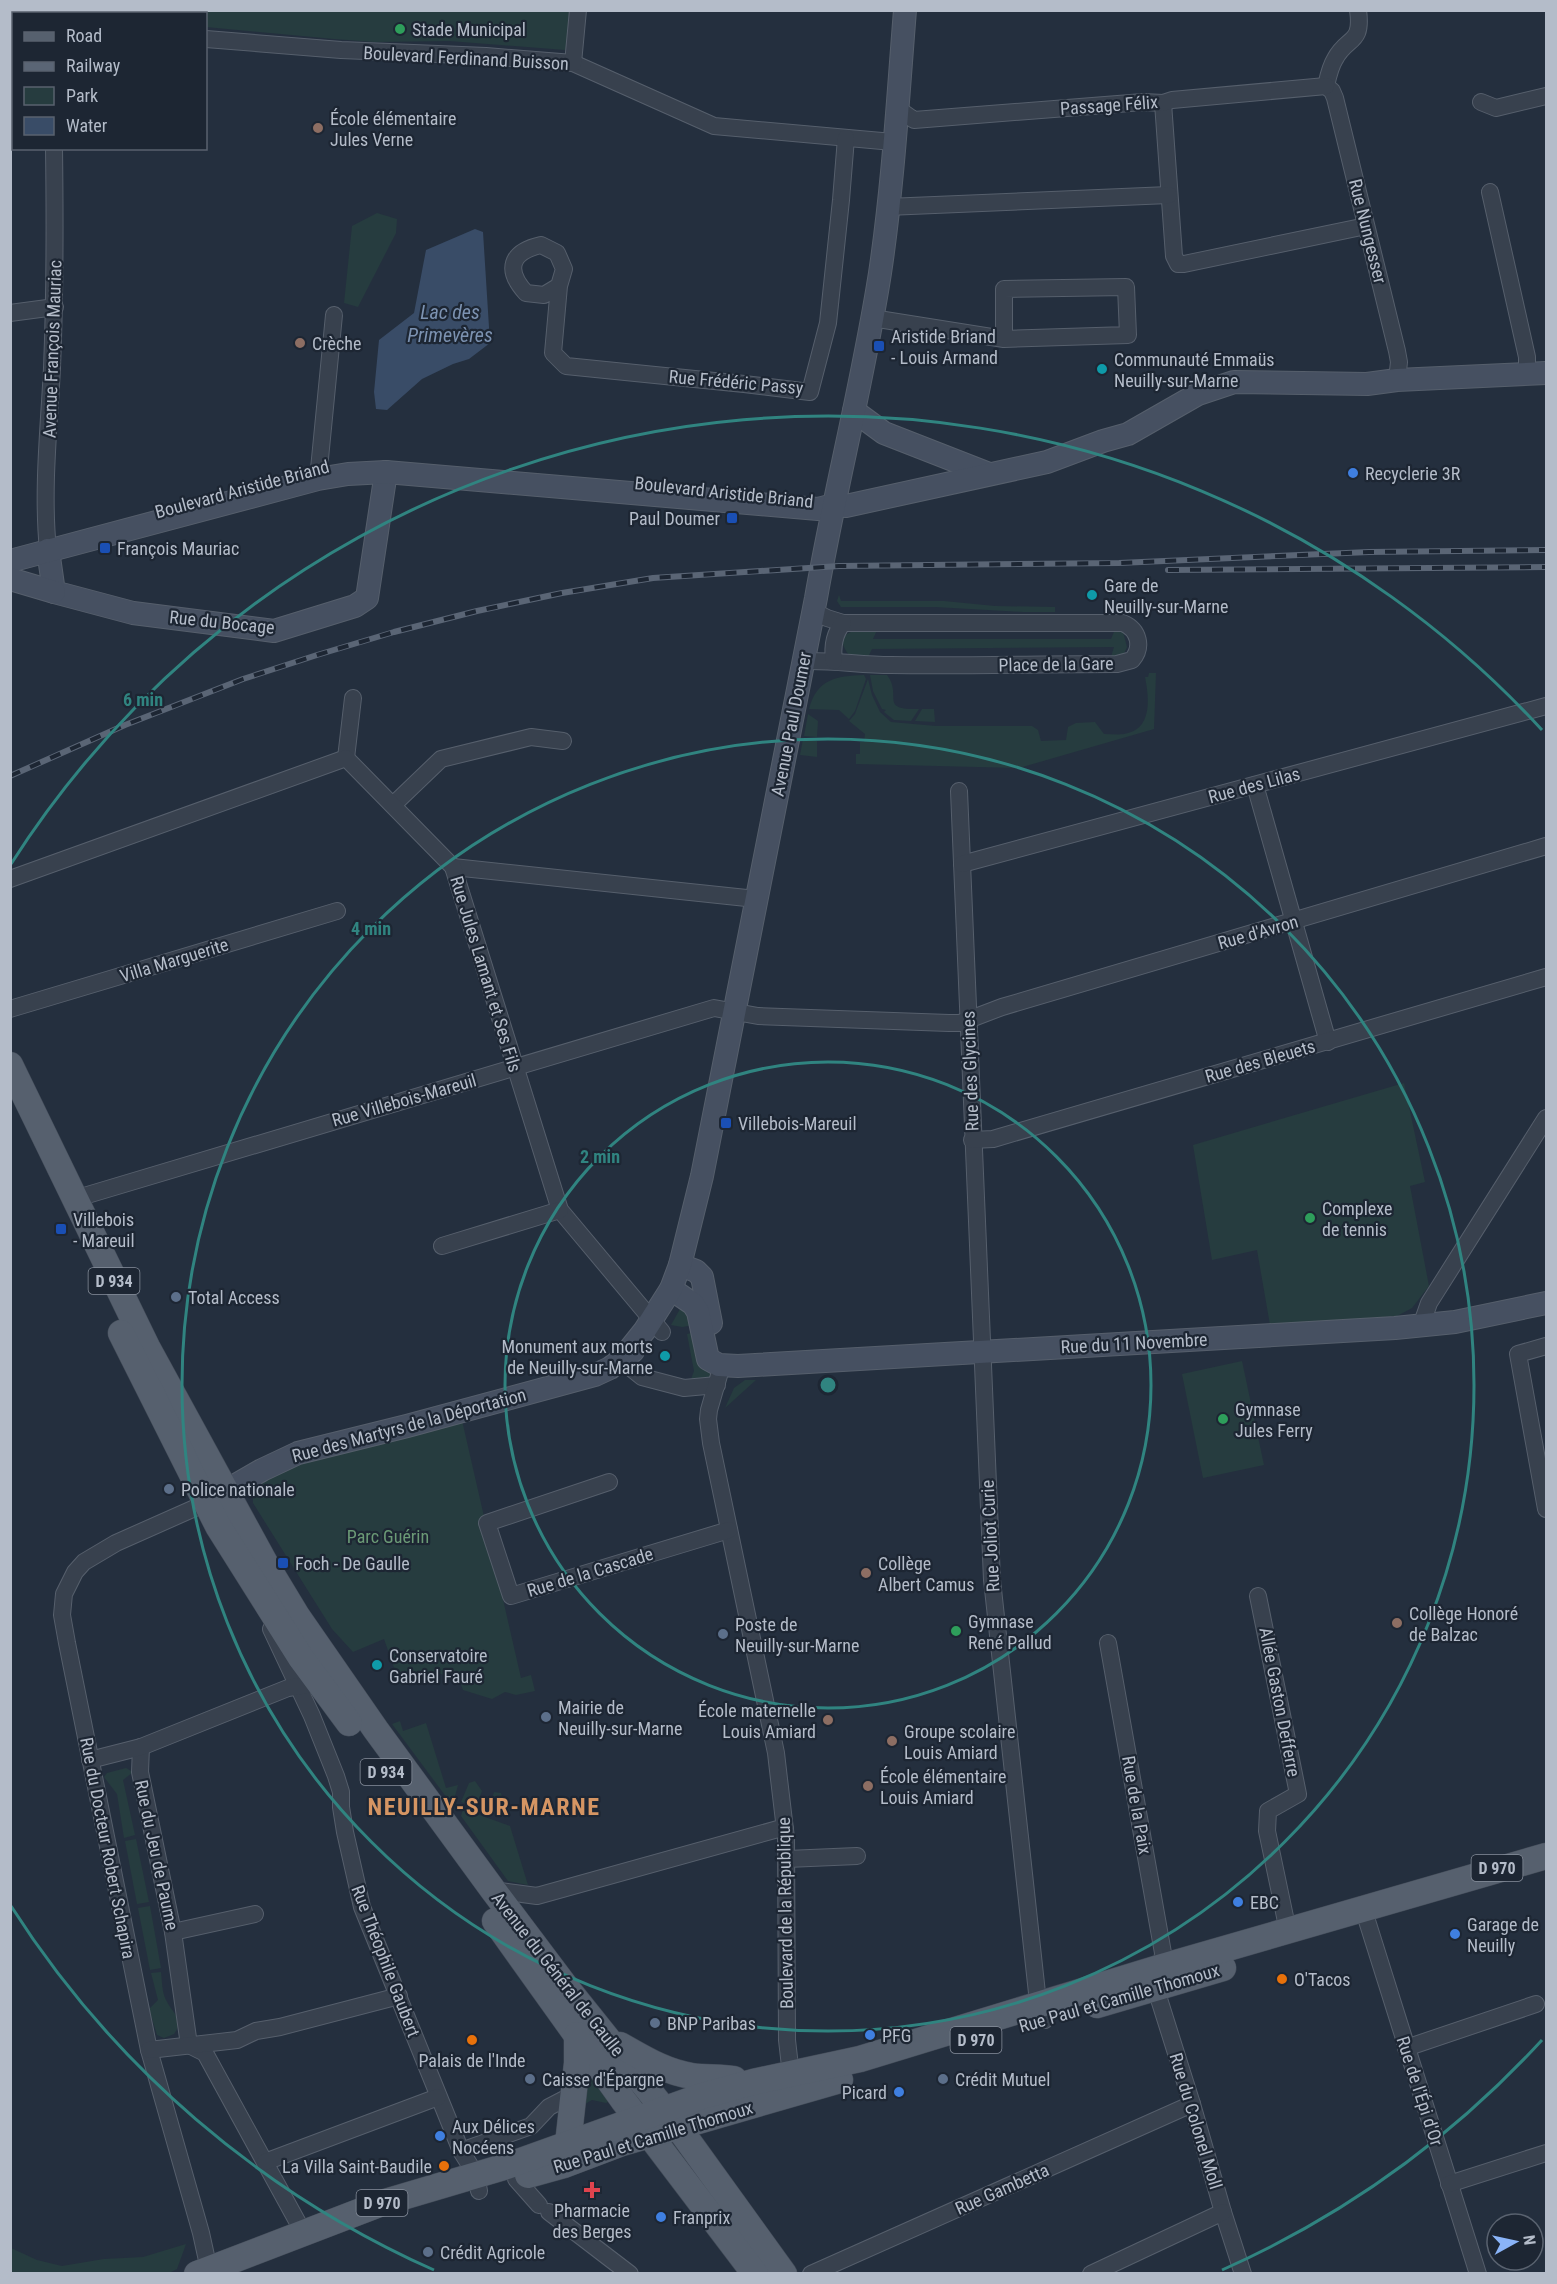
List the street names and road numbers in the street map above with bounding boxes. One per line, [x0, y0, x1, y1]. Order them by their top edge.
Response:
street label: Boulevard Ferdinand Buisson [363, 42, 569, 74]
street label: Passage Félix [1059, 91, 1159, 119]
street label: Rue Nungesser [1345, 177, 1391, 286]
street label: Avenue François Mauriac [38, 260, 66, 438]
street label: Rue Frédéric Passy [668, 366, 805, 398]
street label: Boulevard Aristide Briand [153, 456, 331, 522]
street label: Boulevard Aristide Briand [634, 472, 814, 512]
street label: Rue du Bocage [168, 606, 276, 638]
street label: Avenue Paul Doumer [767, 649, 815, 798]
street label: Place de la Gare [998, 652, 1114, 676]
street label: Rue des Lilas [1206, 763, 1302, 807]
street label: Rue Jules Lamant et Ses Fils [446, 873, 526, 1075]
street label: Rue d'Avron [1215, 911, 1301, 953]
street label: Villa Marguerite [117, 934, 231, 986]
street label: Rue des Glycines [957, 1010, 983, 1132]
street label: Rue des Bleuets [1203, 1035, 1317, 1087]
street label: Rue Villebois-Mareuil [329, 1069, 479, 1131]
road number: D 934 [88, 1268, 140, 1294]
street label: Rue du 11 Novembre [1060, 1329, 1208, 1357]
street label: Rue des Martyrs de la Déportation [290, 1384, 528, 1466]
street label: Rue Joliot Curie [977, 1479, 1003, 1593]
street label: Rue de la Cascade [525, 1543, 655, 1601]
street label: Allée Gaston Defferre [1255, 1626, 1305, 1778]
street label: Rue du Docteur Robert Schapira [76, 1735, 140, 1961]
street label: Rue de la Paix [1118, 1754, 1156, 1856]
road number: D 934 [360, 1759, 412, 1785]
street label: Rue du Jeu de Paume [131, 1778, 183, 1932]
street label: Boulevard de la République [773, 1817, 797, 2009]
road number: D 970 [1472, 1855, 1522, 1881]
street label: Rue Théophile Gaubert [347, 1882, 425, 2040]
street label: Avenue du Général de Gaulle [488, 1888, 628, 2060]
street label: Rue Paul et Camille Thomoux [1016, 1959, 1222, 2037]
road number: D 970 [950, 2027, 1002, 2053]
street label: Rue de l'Épi d'Or [1392, 2034, 1448, 2149]
street label: Rue du Colonel Moll [1165, 2050, 1227, 2192]
street label: Rue Paul et Camille Thomoux [551, 2097, 755, 2177]
street label: Rue Gambetta [952, 2159, 1052, 2219]
road number: D 970 [356, 2190, 407, 2216]

